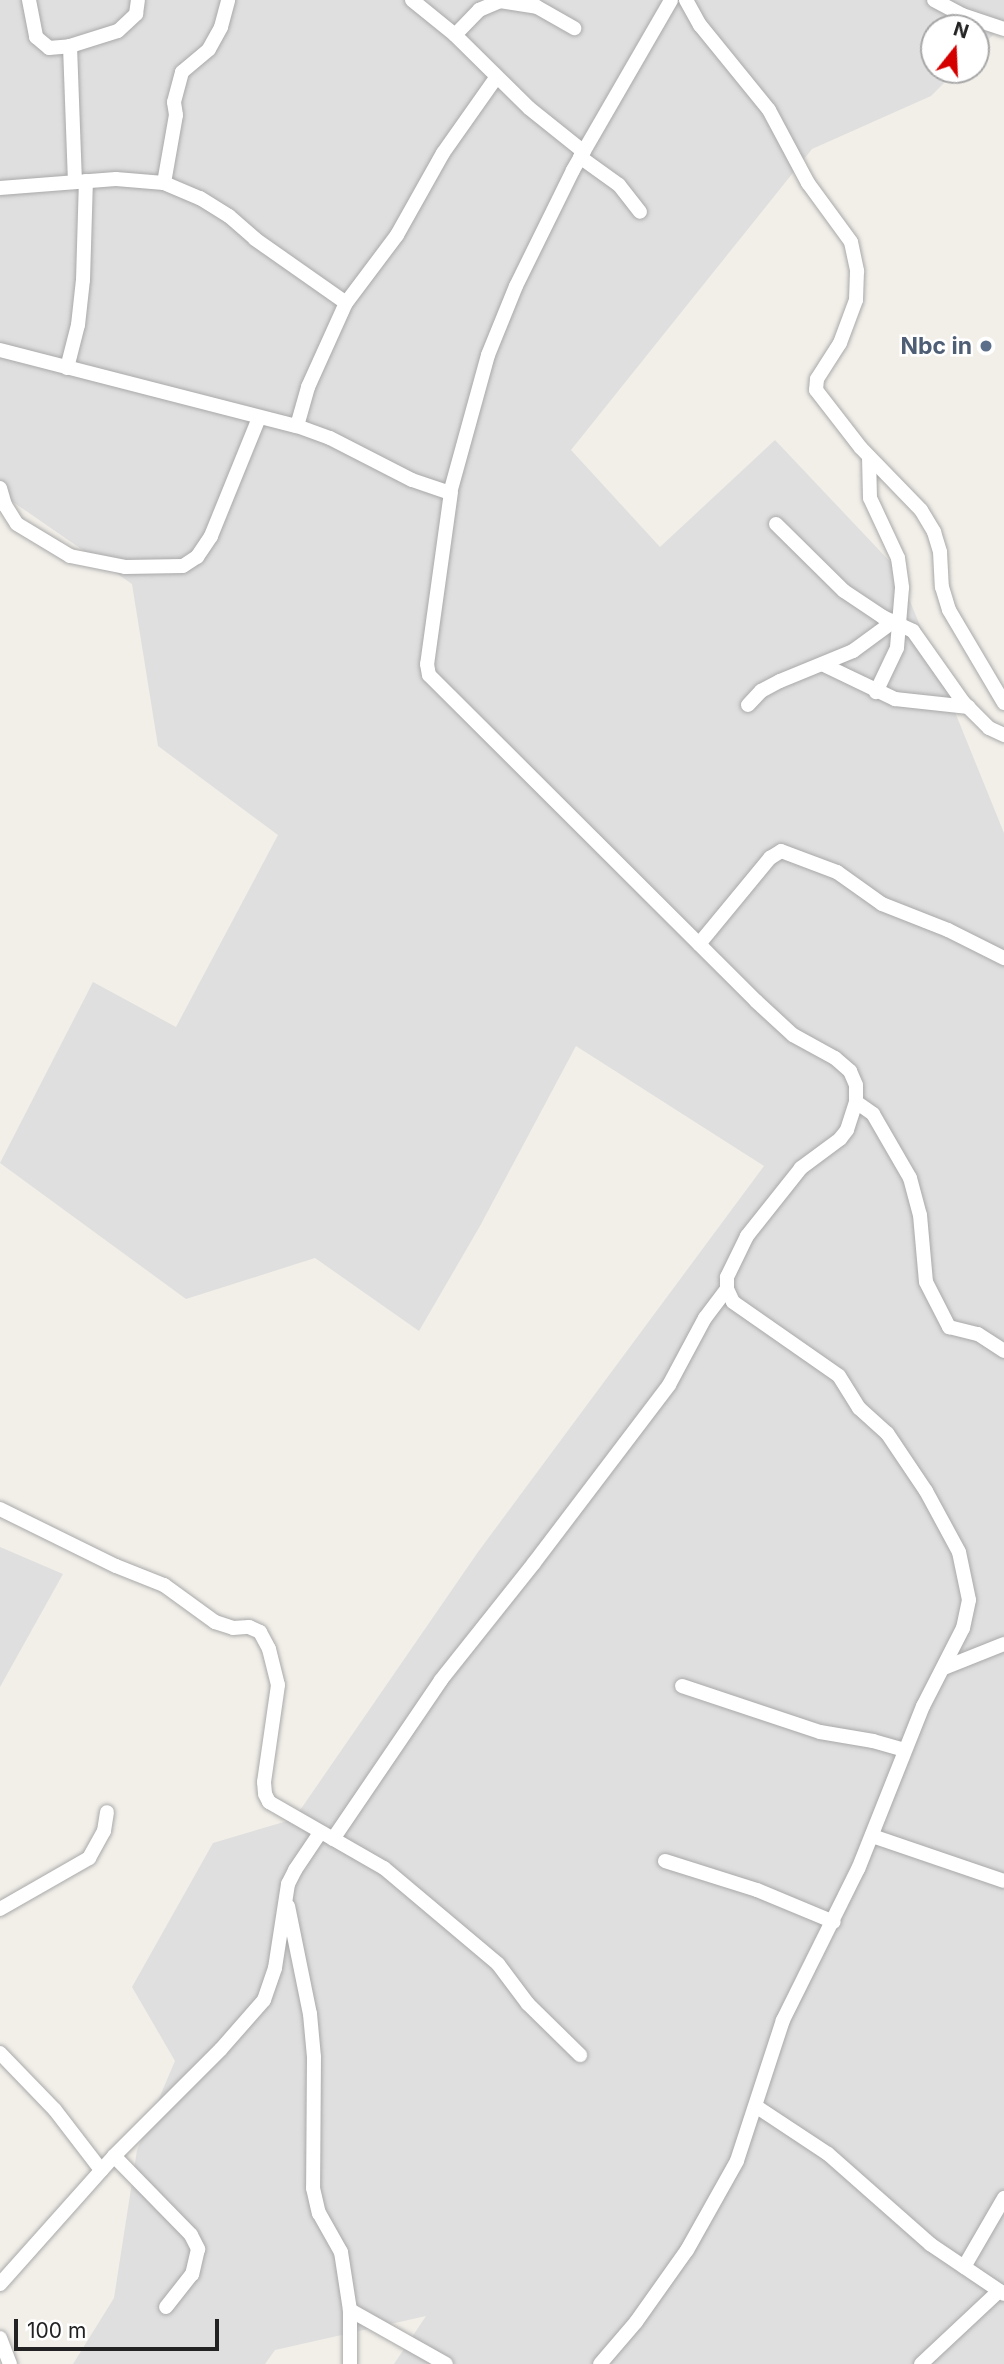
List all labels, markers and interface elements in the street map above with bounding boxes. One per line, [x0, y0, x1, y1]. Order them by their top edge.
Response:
north arrow [920, 14, 990, 84]
text: N [951, 17, 971, 44]
place label: Nbc in [900, 332, 972, 360]
marker: Nbc in [978, 338, 994, 354]
scale bar [18, 2304, 222, 2348]
text: 100 m [27, 2318, 86, 2343]

